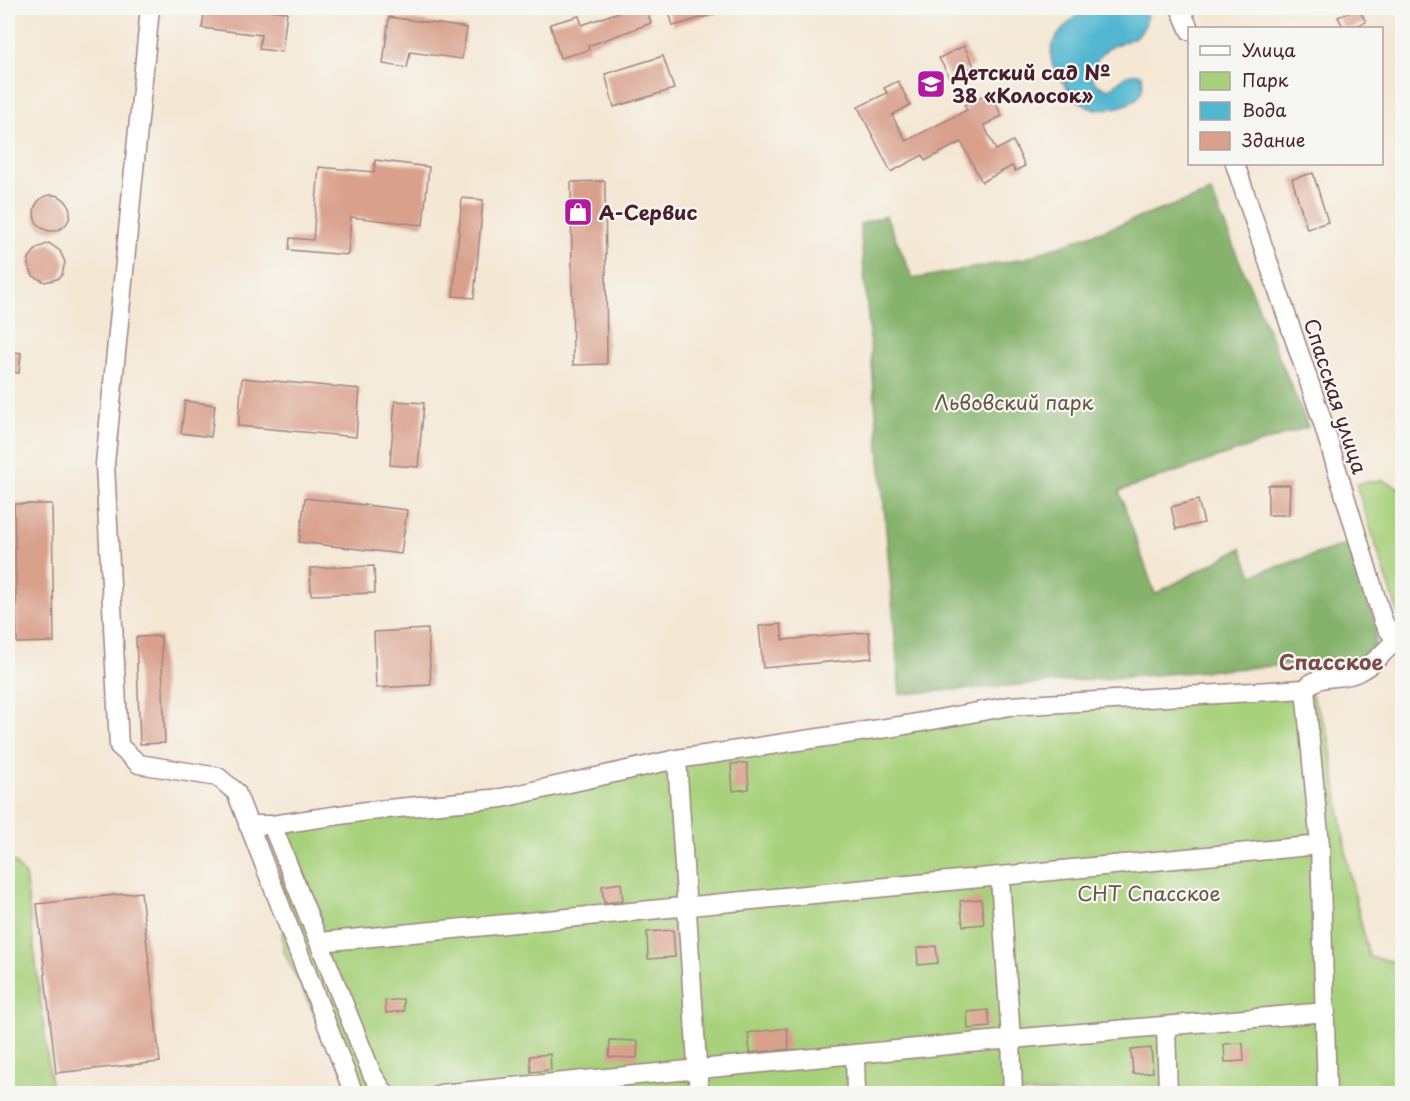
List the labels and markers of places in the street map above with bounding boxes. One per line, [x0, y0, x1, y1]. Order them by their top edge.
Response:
place label: Детский сад № 38 «Колосок» [951, 57, 1110, 110]
school or university icon: Детский сад № 38 «Колосок» [915, 68, 947, 100]
shop icon: A-Сервис [562, 196, 594, 228]
place label: A-Сервис [599, 197, 698, 227]

